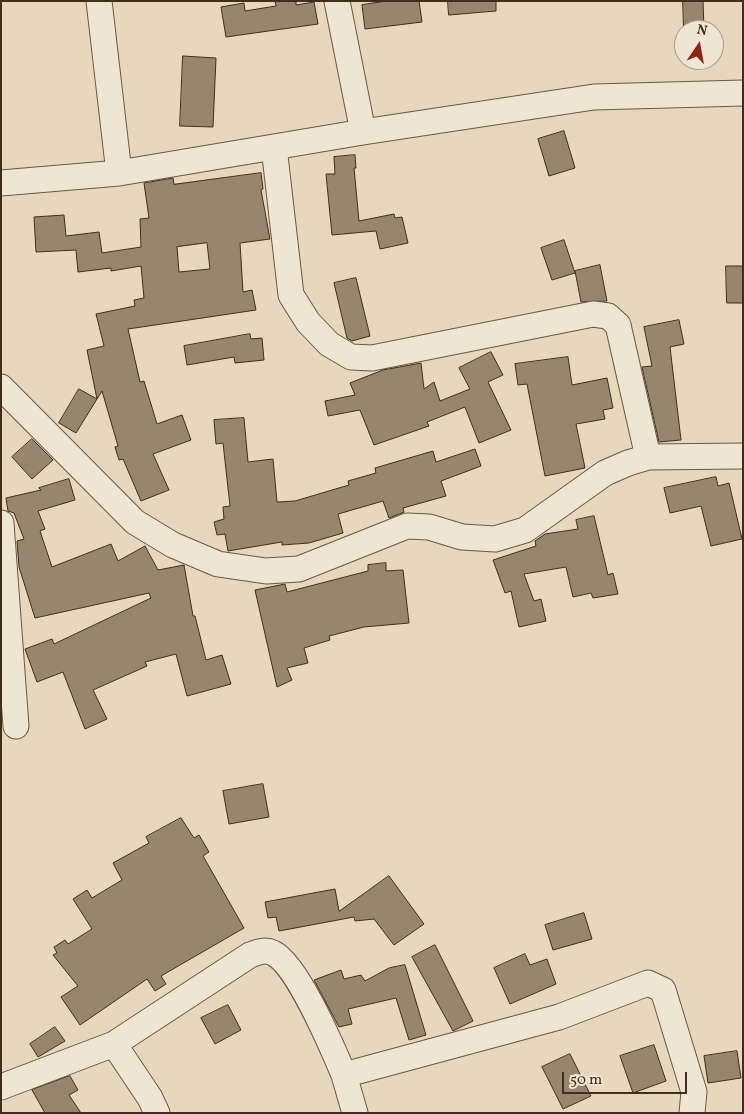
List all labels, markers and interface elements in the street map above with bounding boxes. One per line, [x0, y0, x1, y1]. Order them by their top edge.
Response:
north arrow [674, 20, 724, 70]
text: N [695, 20, 709, 41]
scale bar [564, 1062, 689, 1094]
text: 50 m [570, 1070, 602, 1091]

